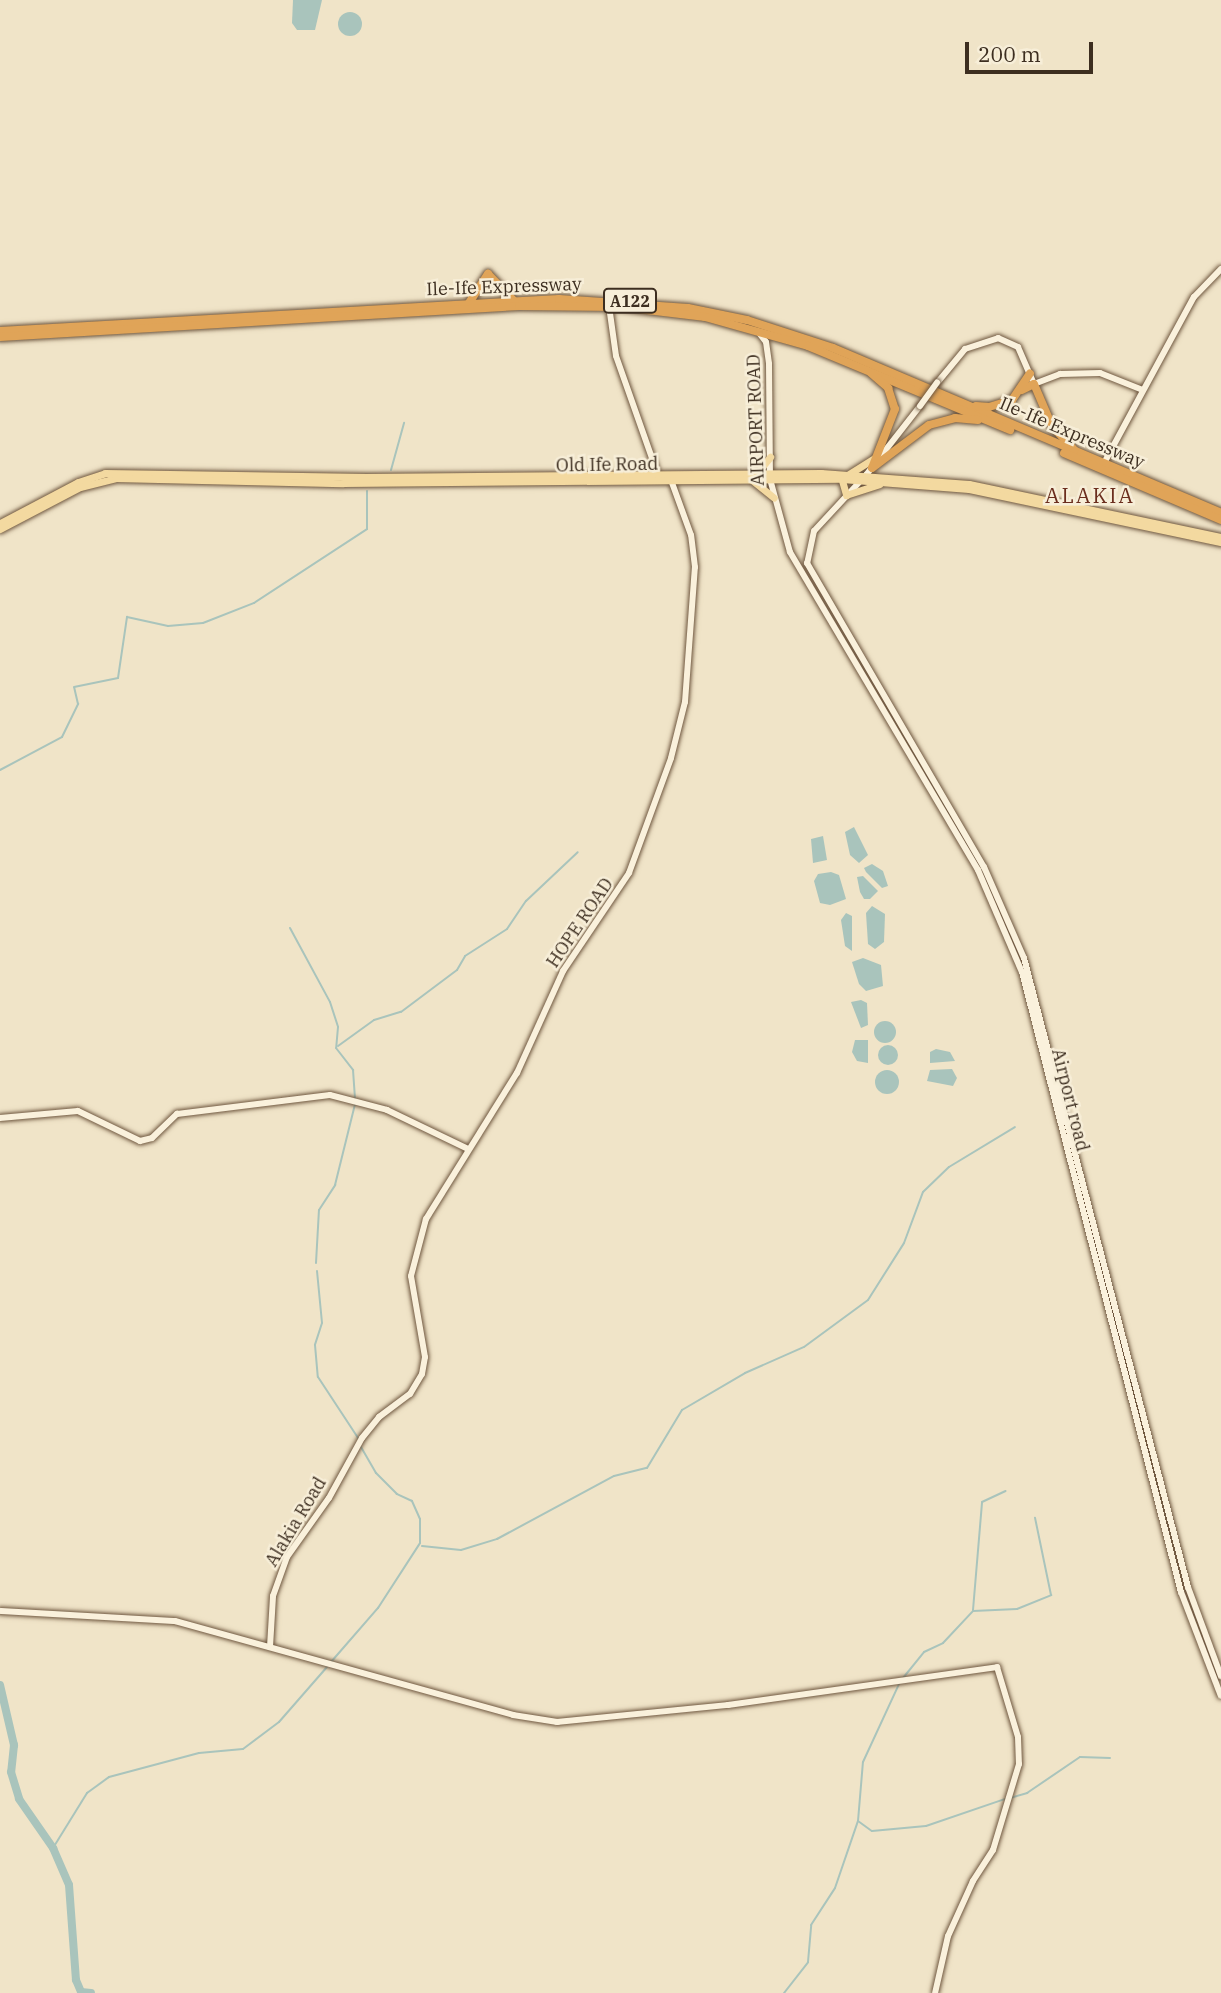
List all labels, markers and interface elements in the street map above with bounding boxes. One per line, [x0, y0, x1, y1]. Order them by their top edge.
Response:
scale bar [969, 28, 1097, 72]
text: 200 m [978, 40, 1041, 68]
street label: Ile-Ife Expressway [426, 273, 582, 301]
road number: A122 [602, 288, 658, 314]
street label: AIRPORT ROAD [743, 354, 769, 486]
street label: Ile-Ife Expressway [996, 393, 1148, 473]
street label: Old Ife Road [556, 453, 658, 477]
district label: ALAKIA [1046, 482, 1134, 508]
street label: HOPE ROAD [542, 874, 618, 972]
street label: Airport road [1047, 1046, 1093, 1154]
street label: Alakia Road [261, 1473, 331, 1571]

